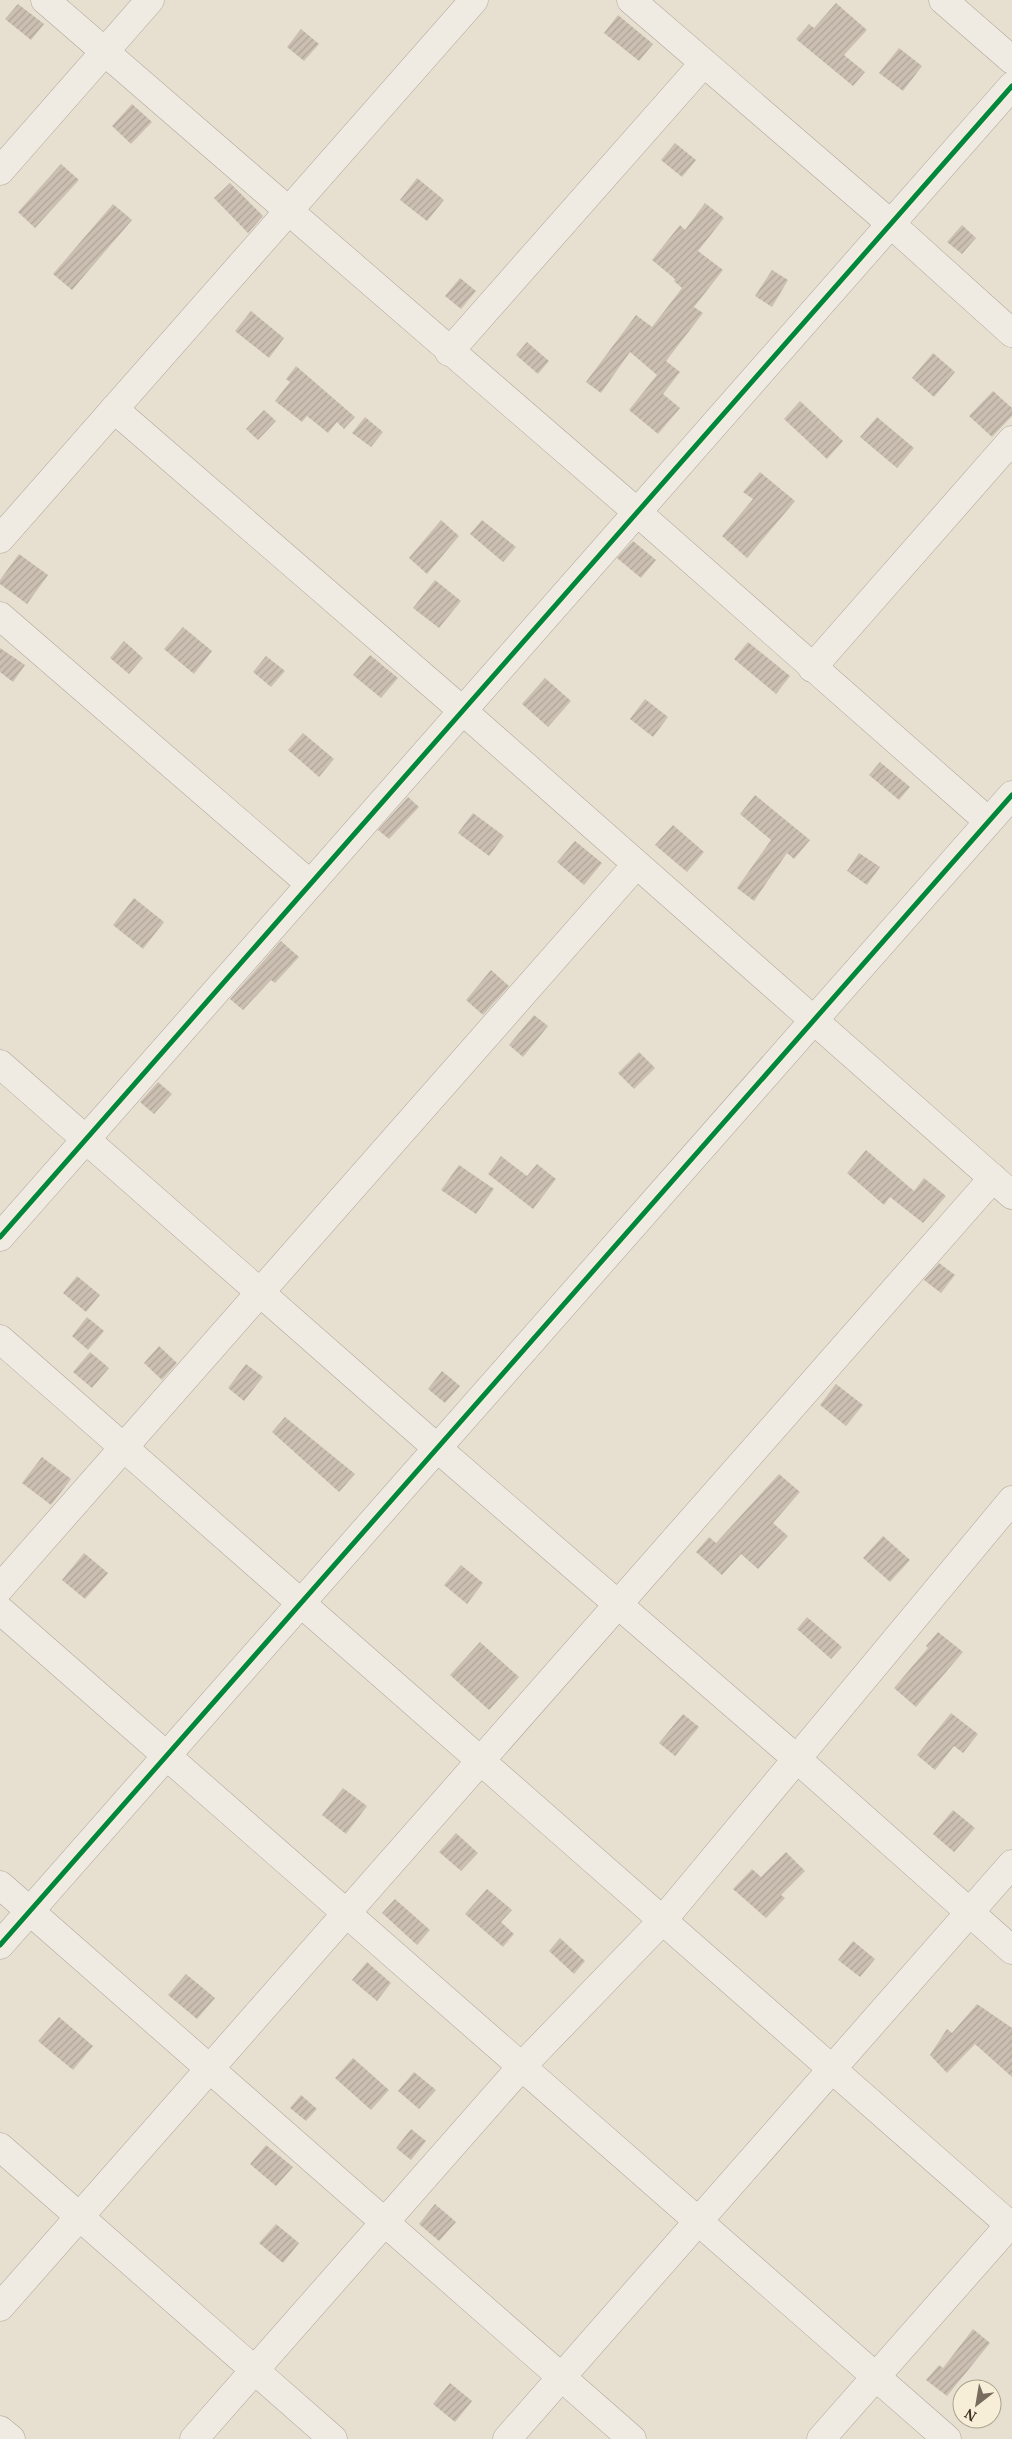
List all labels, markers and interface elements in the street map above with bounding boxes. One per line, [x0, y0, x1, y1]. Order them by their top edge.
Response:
north arrow [952, 2379, 1002, 2429]
text: N [960, 2404, 979, 2426]

